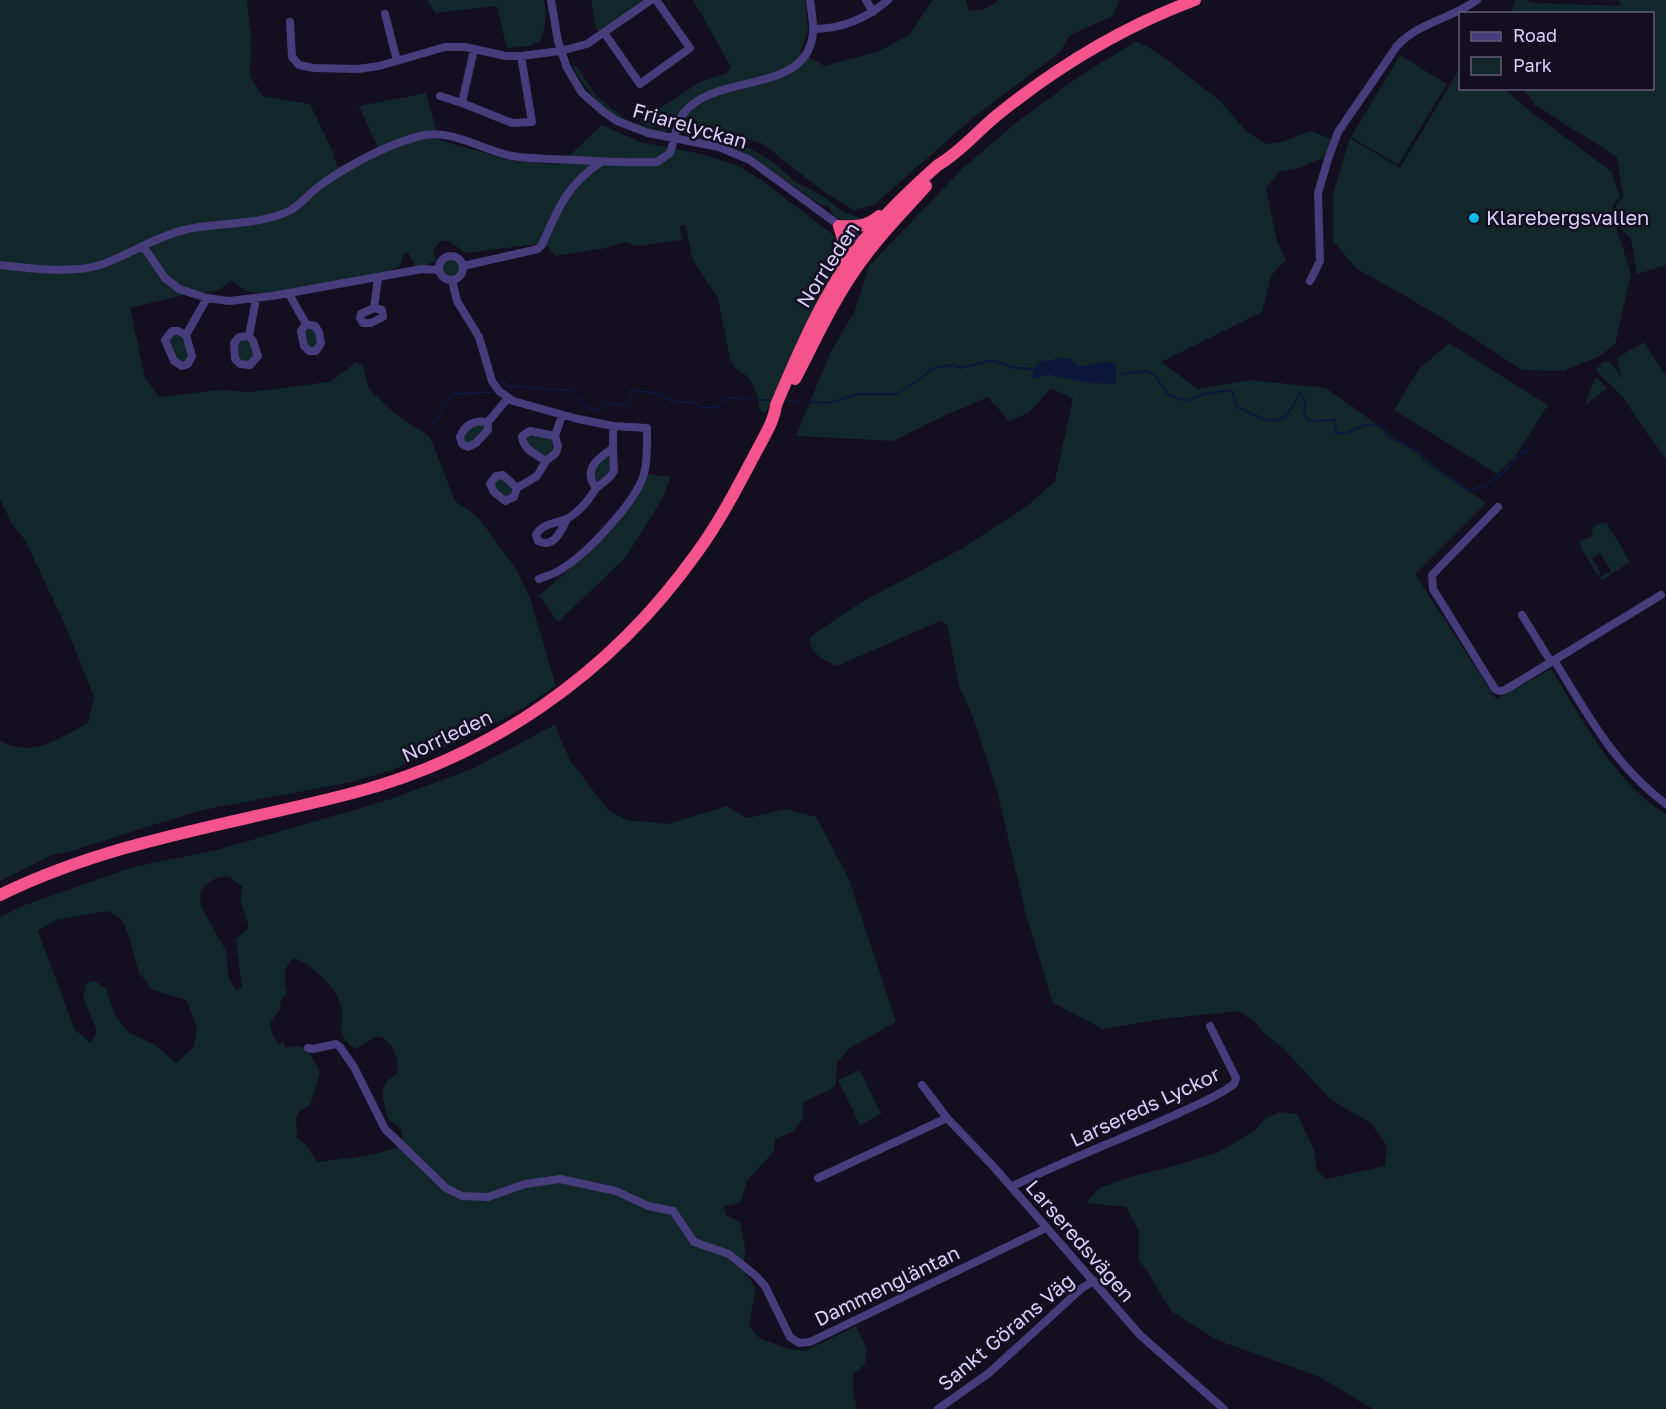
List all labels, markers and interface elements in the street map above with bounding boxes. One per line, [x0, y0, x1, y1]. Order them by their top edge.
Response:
legend [1459, 12, 1654, 90]
text: Road [1513, 24, 1557, 46]
text: Park [1513, 54, 1552, 76]
street label: Friarelyckan [630, 97, 750, 153]
place label: Klarebergsvallen [1486, 205, 1649, 229]
marker: Klarebergsvallen [1467, 211, 1481, 225]
street label: Norrleden [791, 217, 864, 312]
street label: Norrleden [398, 704, 496, 766]
street label: Larsereds Lyckor [1066, 1061, 1223, 1151]
street label: Larseredsvägen [1021, 1175, 1140, 1306]
street label: Dammengläntan [810, 1240, 963, 1331]
street label: Sankt Görans Väg [933, 1267, 1078, 1395]

